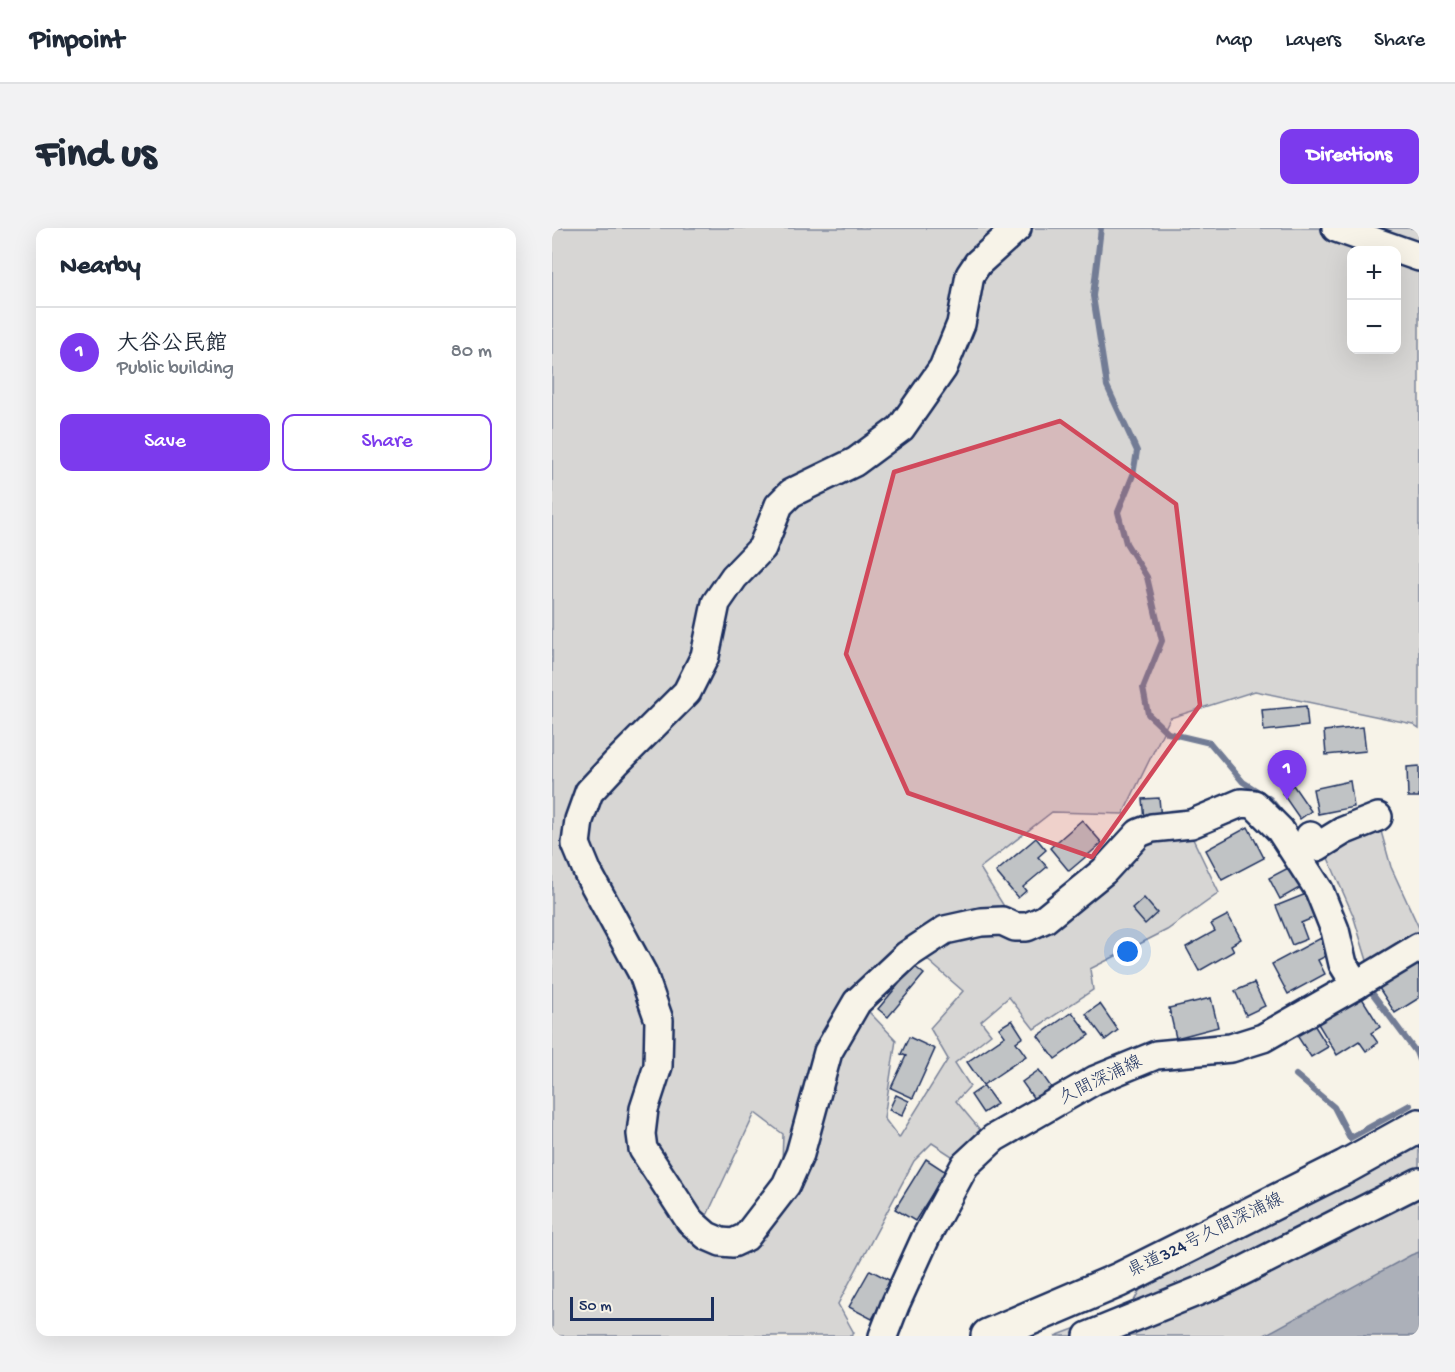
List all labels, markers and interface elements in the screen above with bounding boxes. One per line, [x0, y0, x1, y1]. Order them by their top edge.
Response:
text: Pinpoint [30, 25, 124, 58]
text: Map [1216, 29, 1252, 54]
text: Layers [1285, 29, 1341, 54]
text: Share [1374, 29, 1425, 54]
button: Directions [1280, 129, 1419, 184]
text: Find us [36, 132, 156, 181]
map controls [1347, 246, 1401, 354]
button: + [1347, 246, 1401, 300]
text: Nearby [60, 252, 141, 283]
button: − [1347, 300, 1401, 354]
text: 大谷公民館 [117, 332, 227, 358]
text: 1 [75, 341, 84, 364]
text: 80 m [451, 341, 492, 364]
text: Public building [117, 358, 234, 381]
button: Save [60, 414, 270, 471]
button: Share [282, 414, 492, 471]
pin: 1 [1268, 750, 1306, 800]
your location [1113, 937, 1142, 966]
street label: 久間深浦線 [1056, 1051, 1146, 1110]
street label: 県道324号久間深浦線 [1124, 1188, 1287, 1283]
scale bar [570, 1294, 714, 1322]
text: 50 m [579, 1298, 612, 1317]

